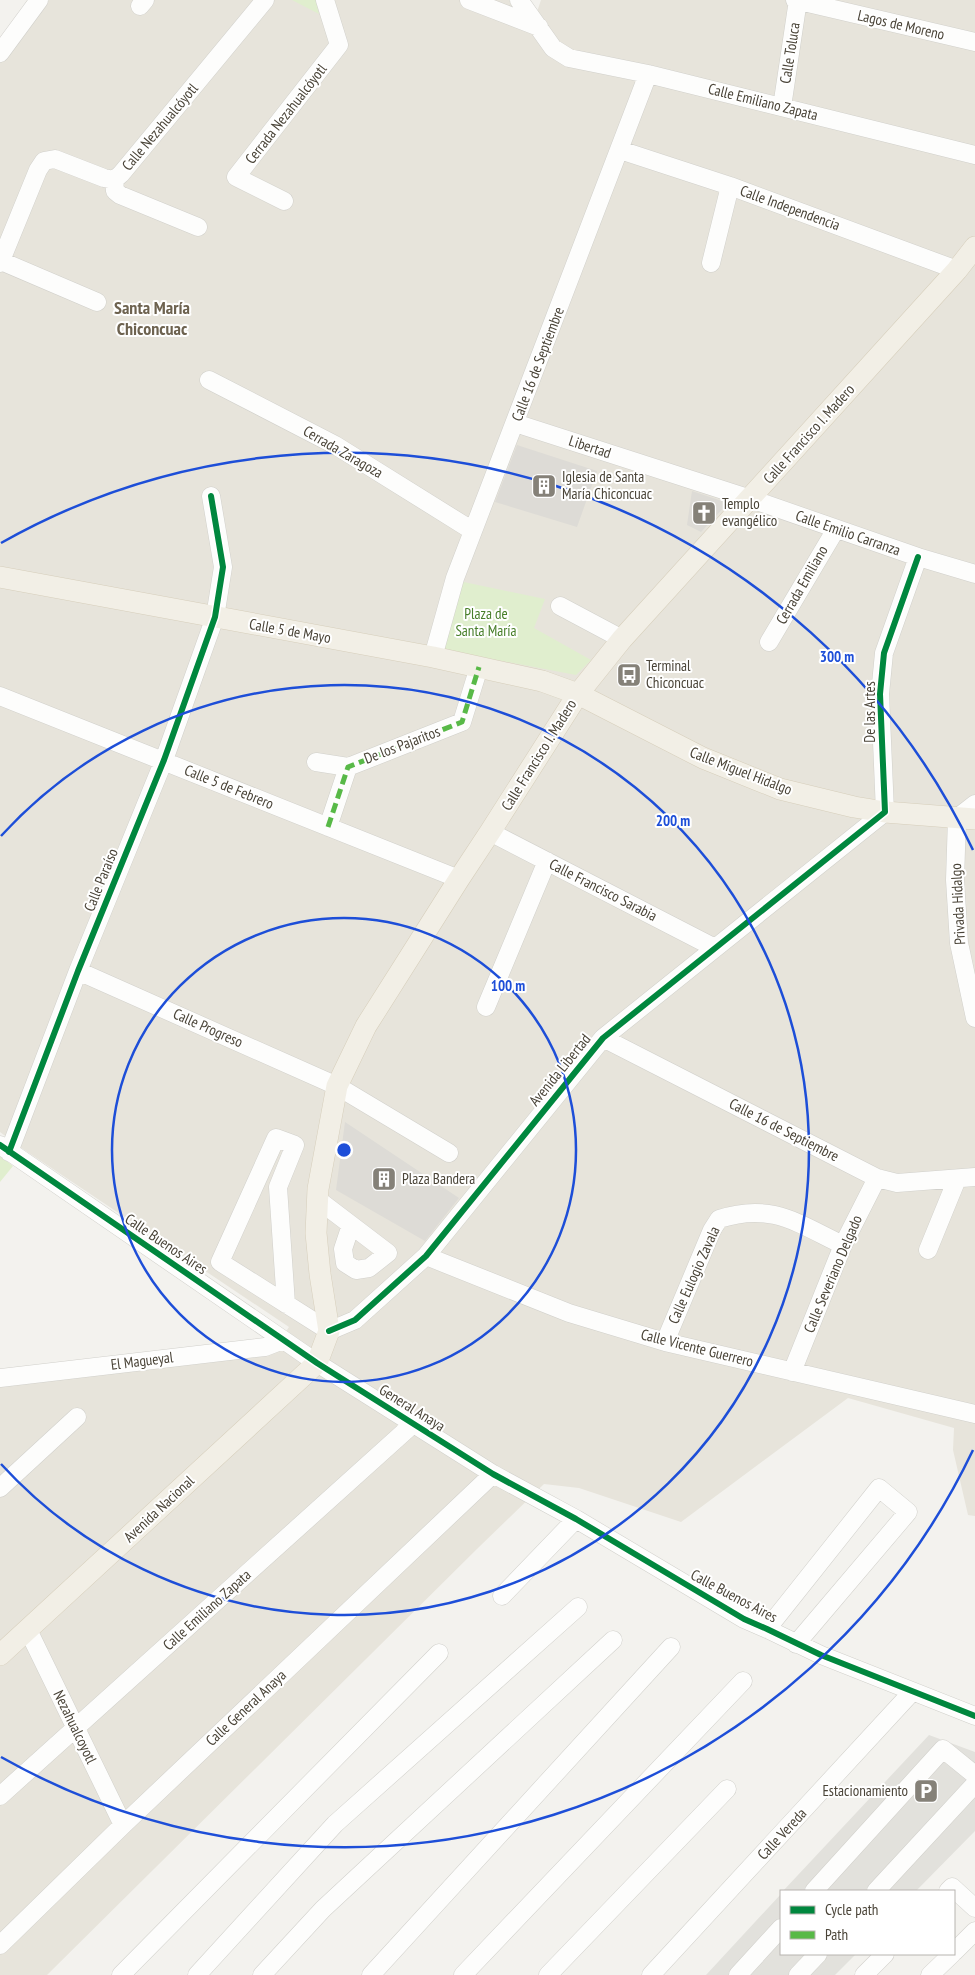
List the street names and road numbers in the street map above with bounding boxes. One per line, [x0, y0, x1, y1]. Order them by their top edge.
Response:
street label: Lagos de Moreno [856, 5, 946, 44]
street label: Calle Toluca [775, 21, 804, 85]
street label: Cerrada Nezahualcóyotl [241, 59, 331, 168]
street label: Calle Nezahualcóyotl [118, 79, 202, 174]
street label: Calle Emiliano Zapata [706, 79, 820, 124]
street label: Calle Independencia [738, 181, 843, 234]
street label: Calle 16 de Septiembre [507, 304, 568, 424]
street label: Calle Francisco I. Madero [759, 380, 858, 487]
street label: Cerrada Zaragoza [300, 421, 387, 482]
street label: Libertad [567, 431, 614, 462]
street label: Calle Emilio Carranza [793, 506, 903, 559]
street label: Cerrada Emiliano [771, 542, 832, 628]
street label: Calle 5 de Mayo [248, 614, 332, 647]
street label: De las Artes [860, 681, 879, 743]
street label: Calle Francisco I. Madero [497, 696, 580, 814]
street label: De los Pajaritos [361, 721, 443, 768]
street label: Calle Miguel Hidalgo [687, 742, 795, 799]
street label: Calle 5 de Febrero [182, 760, 277, 813]
street label: Calle Paraíso [79, 846, 122, 914]
street label: Calle Francisco Sarabia [546, 854, 660, 925]
street label: Privada Hidalgo [946, 863, 969, 945]
street label: Calle Progreso [170, 1004, 246, 1051]
street label: Avenida Libertad [525, 1030, 595, 1110]
street label: Calle 16 de Septiembre [726, 1094, 842, 1165]
street label: Calle Buenos Aires [121, 1209, 211, 1278]
street label: Calle Severiano Delgado [799, 1212, 866, 1336]
street label: Calle Eulogio Zavala [664, 1223, 724, 1327]
street label: Calle Vicente Guerrero [639, 1324, 755, 1371]
street label: El Magueyal [110, 1347, 175, 1374]
street label: General Anaya [376, 1380, 449, 1435]
street label: Avenida Nacional [119, 1471, 198, 1546]
street label: Calle Emiliano Zapata [159, 1565, 255, 1654]
street label: Calle Buenos Aires [688, 1565, 781, 1626]
street label: Calle General Anaya [201, 1666, 290, 1750]
street label: Nezahualcoyotl [50, 1687, 102, 1767]
street label: Calle Vereda [753, 1804, 810, 1864]

